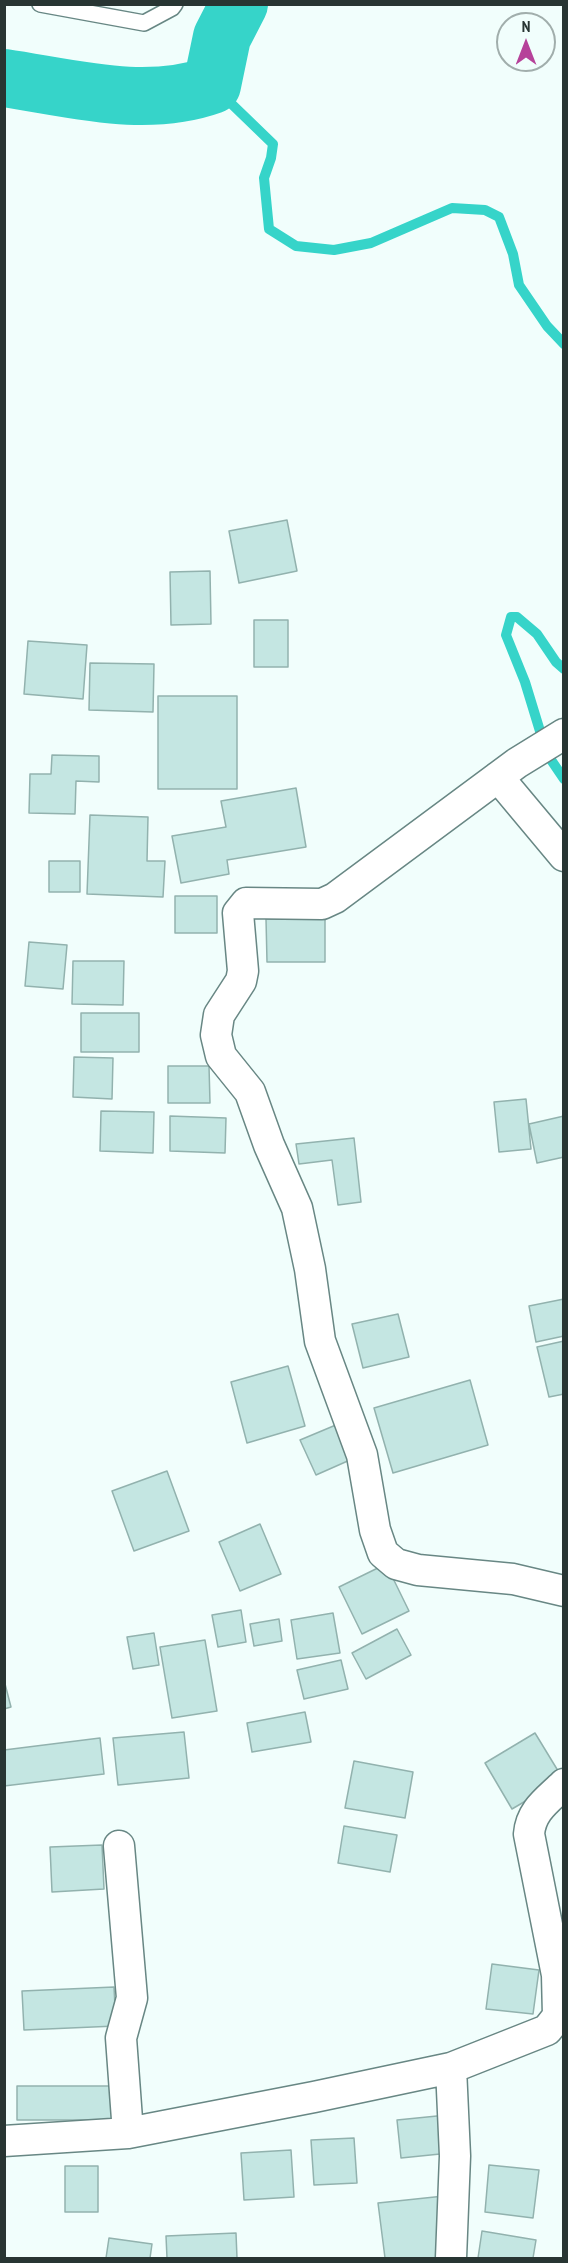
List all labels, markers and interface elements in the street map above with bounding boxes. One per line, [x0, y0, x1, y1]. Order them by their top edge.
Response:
north arrow [496, 12, 556, 72]
text: N [522, 16, 530, 36]

